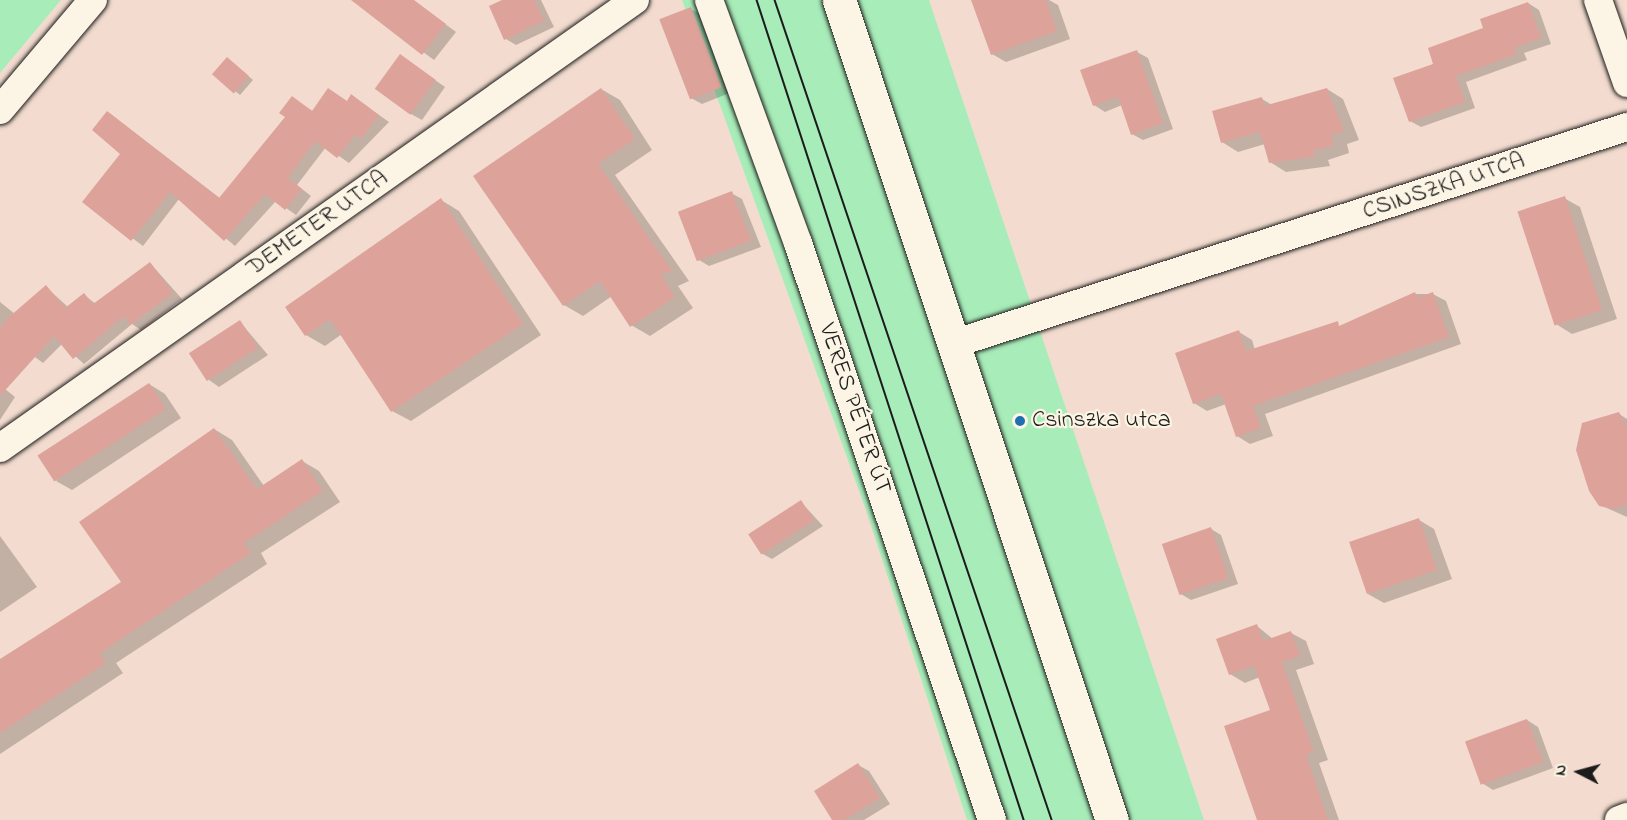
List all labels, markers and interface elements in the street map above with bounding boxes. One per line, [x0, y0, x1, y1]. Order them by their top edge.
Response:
street label: CSINSZKA UTCA [1359, 147, 1529, 227]
street label: DEMETER UTCA [242, 165, 394, 283]
street label: VERES PÉTER ÚT [811, 320, 897, 498]
place label: Csinszka utca [1032, 407, 1171, 435]
marker: Csinszka utca [1013, 414, 1027, 428]
north arrow [1549, 742, 1609, 802]
text: N [1549, 763, 1574, 777]

